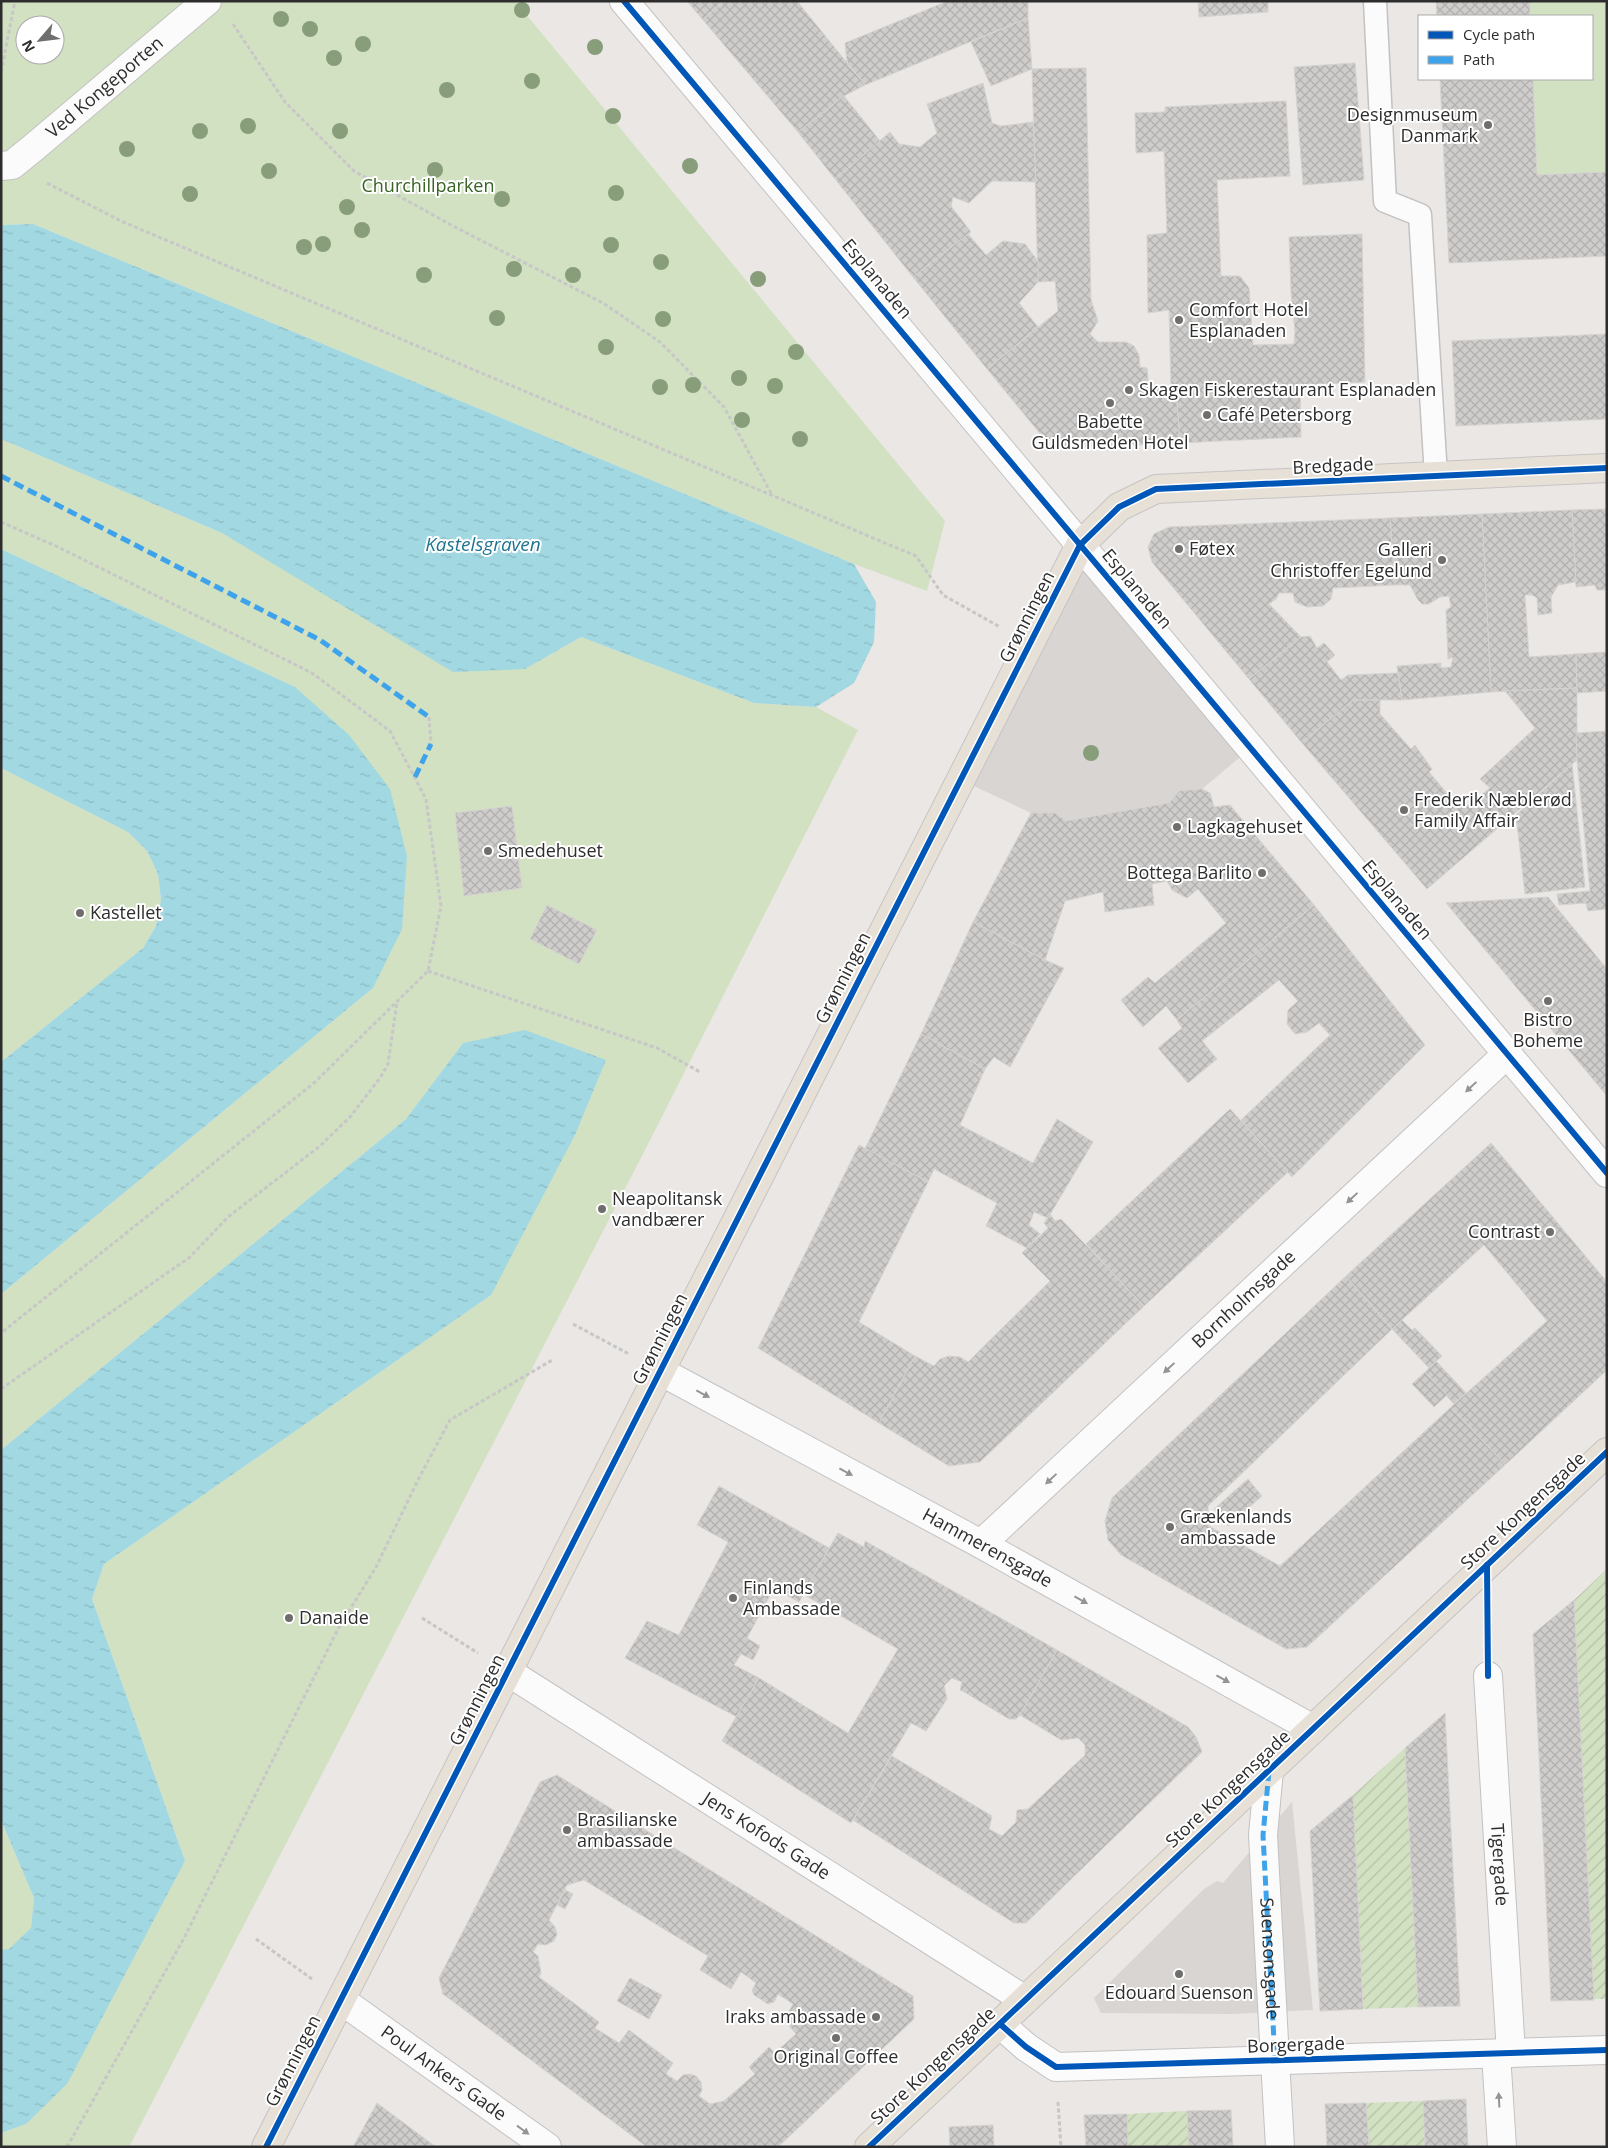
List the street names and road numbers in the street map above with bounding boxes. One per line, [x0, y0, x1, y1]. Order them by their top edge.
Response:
street label: Ved Kongeporten [41, 30, 168, 143]
street label: Esplanaden [837, 233, 918, 323]
street label: Bredgade [1292, 451, 1374, 479]
street label: Esplanaden [1097, 543, 1178, 633]
street label: Grønningen [993, 567, 1059, 666]
street label: Esplanaden [1357, 854, 1438, 944]
street label: Grønningen [809, 928, 875, 1027]
street label: Bornholmsgade [1186, 1244, 1300, 1353]
street label: Grønningen [626, 1289, 692, 1388]
street label: Store Kongensgade [1455, 1446, 1590, 1574]
street label: Hammerensgade [919, 1502, 1057, 1592]
street label: Grønningen [443, 1650, 509, 1749]
street label: Store Kongensgade [1160, 1724, 1295, 1852]
street label: Jens Kofods Gade [697, 1785, 835, 1884]
street label: Tigergade [1486, 1823, 1515, 1907]
street label: Suensonsgade [1255, 1897, 1286, 2020]
street label: Store Kongensgade [865, 2001, 1000, 2129]
street label: Grønningen [259, 2011, 325, 2110]
street label: Poul Ankers Gade [377, 2019, 512, 2125]
street label: Borgergade [1247, 2030, 1345, 2058]

